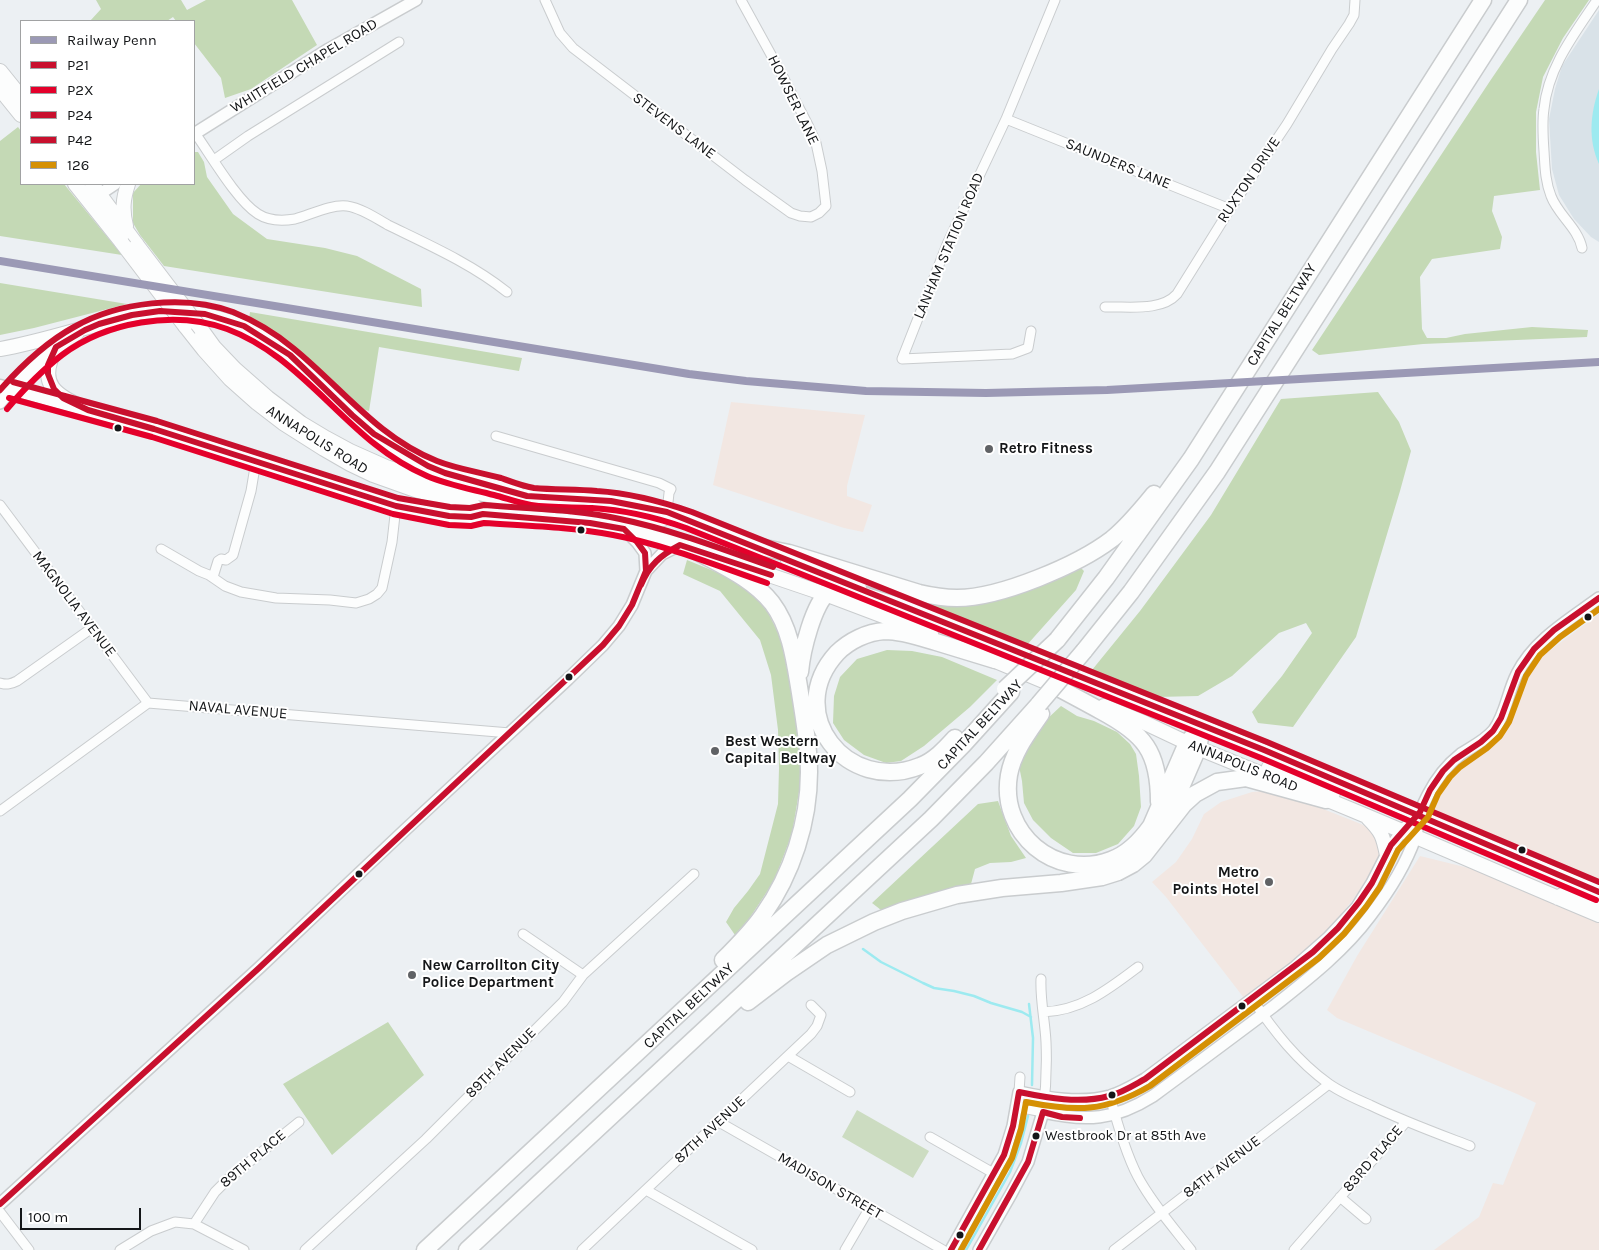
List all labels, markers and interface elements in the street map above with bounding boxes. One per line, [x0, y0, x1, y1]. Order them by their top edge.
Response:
street label: WHITFIELD CHAPEL ROAD [227, 15, 381, 117]
legend [20, 20, 195, 185]
text: Railway Penn [67, 31, 157, 49]
street label: HOWSER LANE [763, 52, 823, 148]
text: P21 [67, 56, 89, 74]
text: P2X [67, 81, 94, 99]
street label: STEVENS LANE [629, 89, 719, 163]
text: P24 [67, 106, 92, 124]
text: P42 [67, 131, 92, 149]
street label: RUXTON DRIVE [1214, 134, 1284, 226]
street label: SAUNDERS LANE [1063, 135, 1173, 193]
text: 126 [67, 156, 89, 174]
street label: LANHAM STATION ROAD [910, 170, 988, 322]
street label: CAPITAL BELTWAY [1243, 260, 1321, 370]
street label: ANNAPOLIS ROAD [263, 401, 371, 479]
unlabelled marker [113, 423, 123, 433]
place label: Retro Fitness [999, 440, 1093, 458]
marker: Retro Fitness [983, 443, 995, 455]
unlabelled marker [576, 525, 586, 535]
street label: MAGNOLIA AVENUE [28, 548, 120, 660]
unlabelled marker [1583, 612, 1593, 622]
unlabelled marker [564, 672, 574, 682]
street label: CAPITAL BELTWAY [933, 676, 1027, 774]
street label: NAVAL AVENUE [188, 697, 288, 723]
place label: Best Western Capital Beltway [725, 733, 836, 768]
street label: ANNAPOLIS ROAD [1185, 736, 1301, 796]
marker: Best Western Capital Beltway [709, 745, 721, 757]
unlabelled marker [1517, 845, 1527, 855]
place label: Metro Points Hotel [1172, 864, 1259, 899]
unlabelled marker [354, 869, 364, 879]
marker: Metro Points Hotel [1263, 876, 1275, 888]
place label: New Carrollton City Police Department [422, 957, 559, 992]
street label: CAPITAL BELTWAY [640, 959, 738, 1053]
marker: New Carrollton City Police Department [406, 969, 418, 981]
unlabelled marker [1237, 1001, 1247, 1011]
street label: 89TH AVENUE [462, 1024, 540, 1102]
unlabelled marker [1107, 1090, 1117, 1100]
street label: 87TH AVENUE [671, 1092, 749, 1168]
street label: 83RD PLACE [1339, 1122, 1407, 1196]
street label: 89TH PLACE [216, 1126, 290, 1192]
place label: Westbrook Dr at 85th Ave [1045, 1128, 1206, 1144]
marker: Westbrook Dr at 85th Ave [1031, 1131, 1041, 1141]
street label: 84TH AVENUE [1180, 1132, 1264, 1202]
street label: MADISON STREET [774, 1149, 886, 1223]
scale bar [22, 1198, 144, 1230]
text: 100 m [28, 1208, 68, 1226]
unlabelled marker [955, 1230, 965, 1240]

